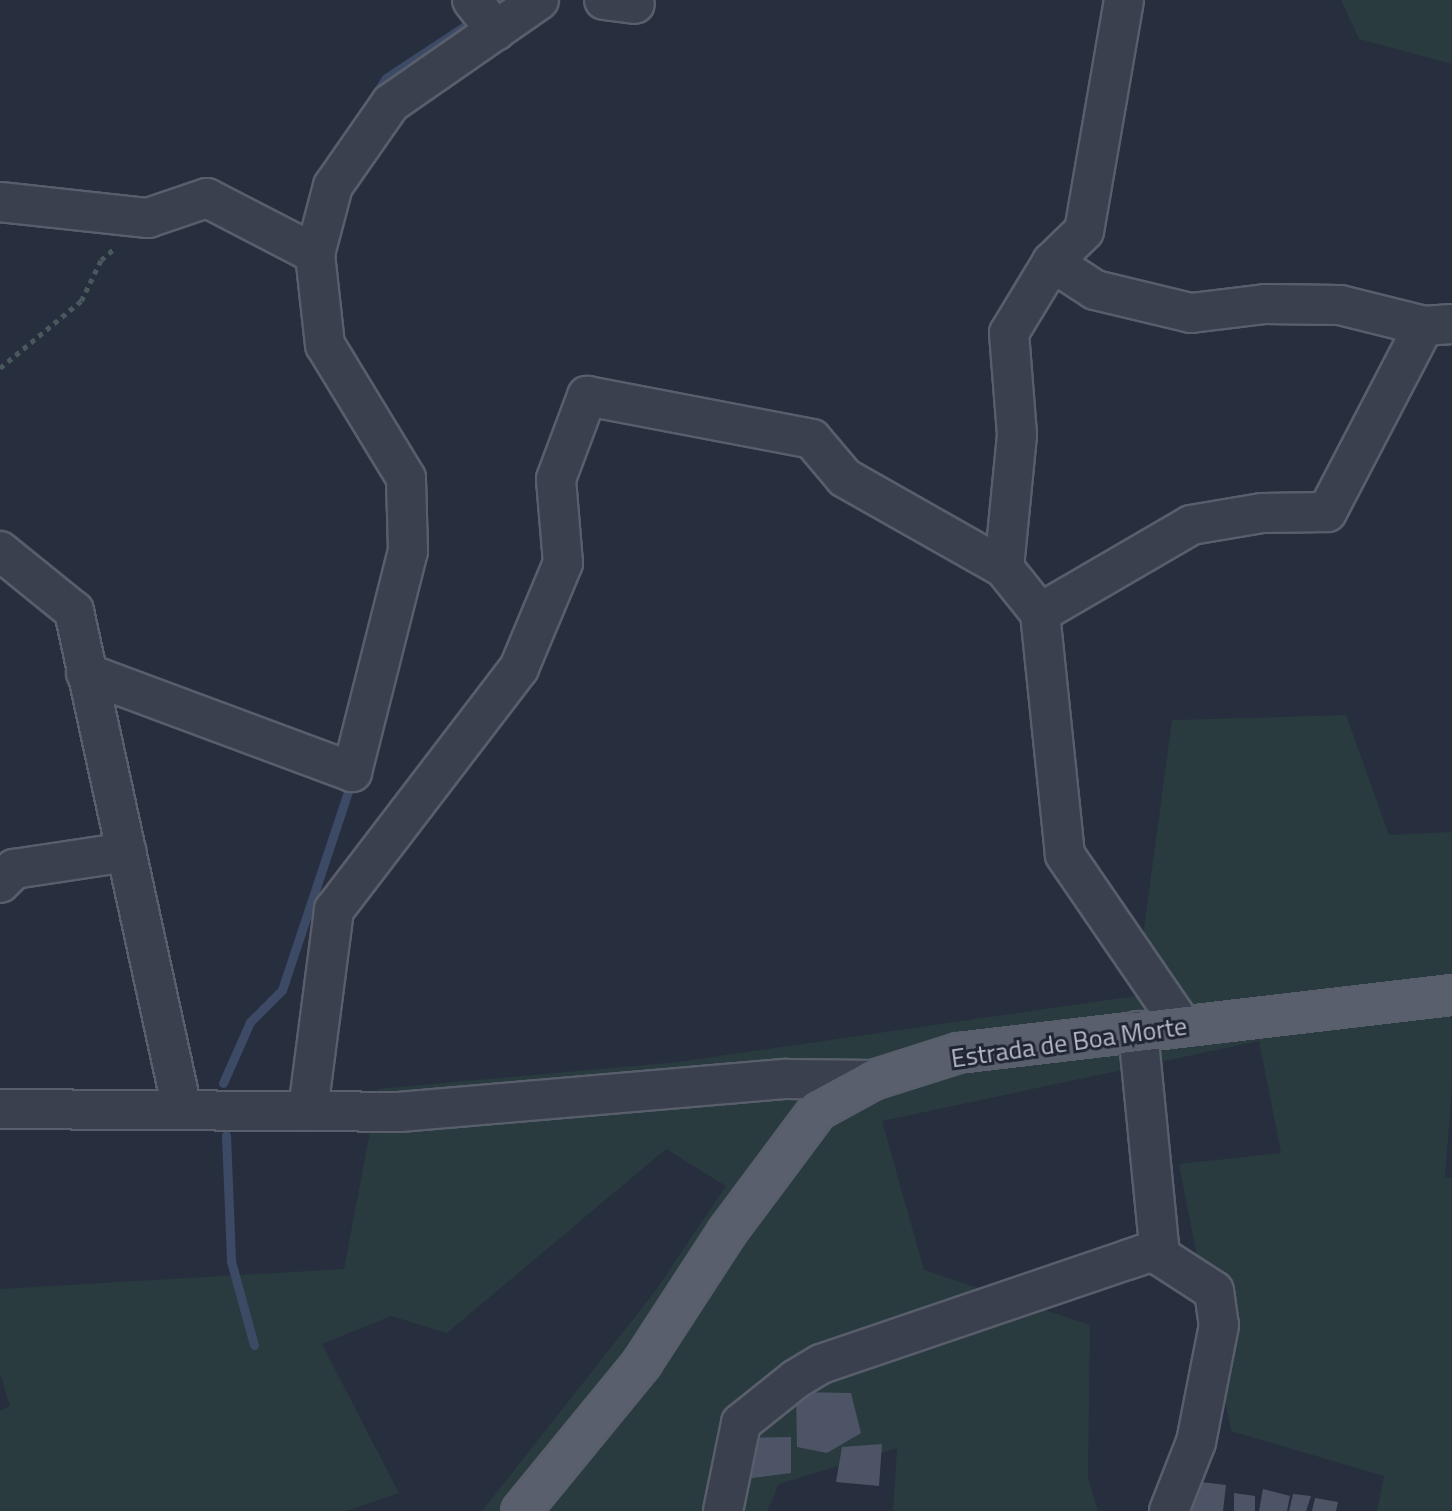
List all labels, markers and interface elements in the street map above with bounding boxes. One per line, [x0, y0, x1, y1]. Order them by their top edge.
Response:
street label: Estrada de Boa Morte [949, 1010, 1189, 1074]

